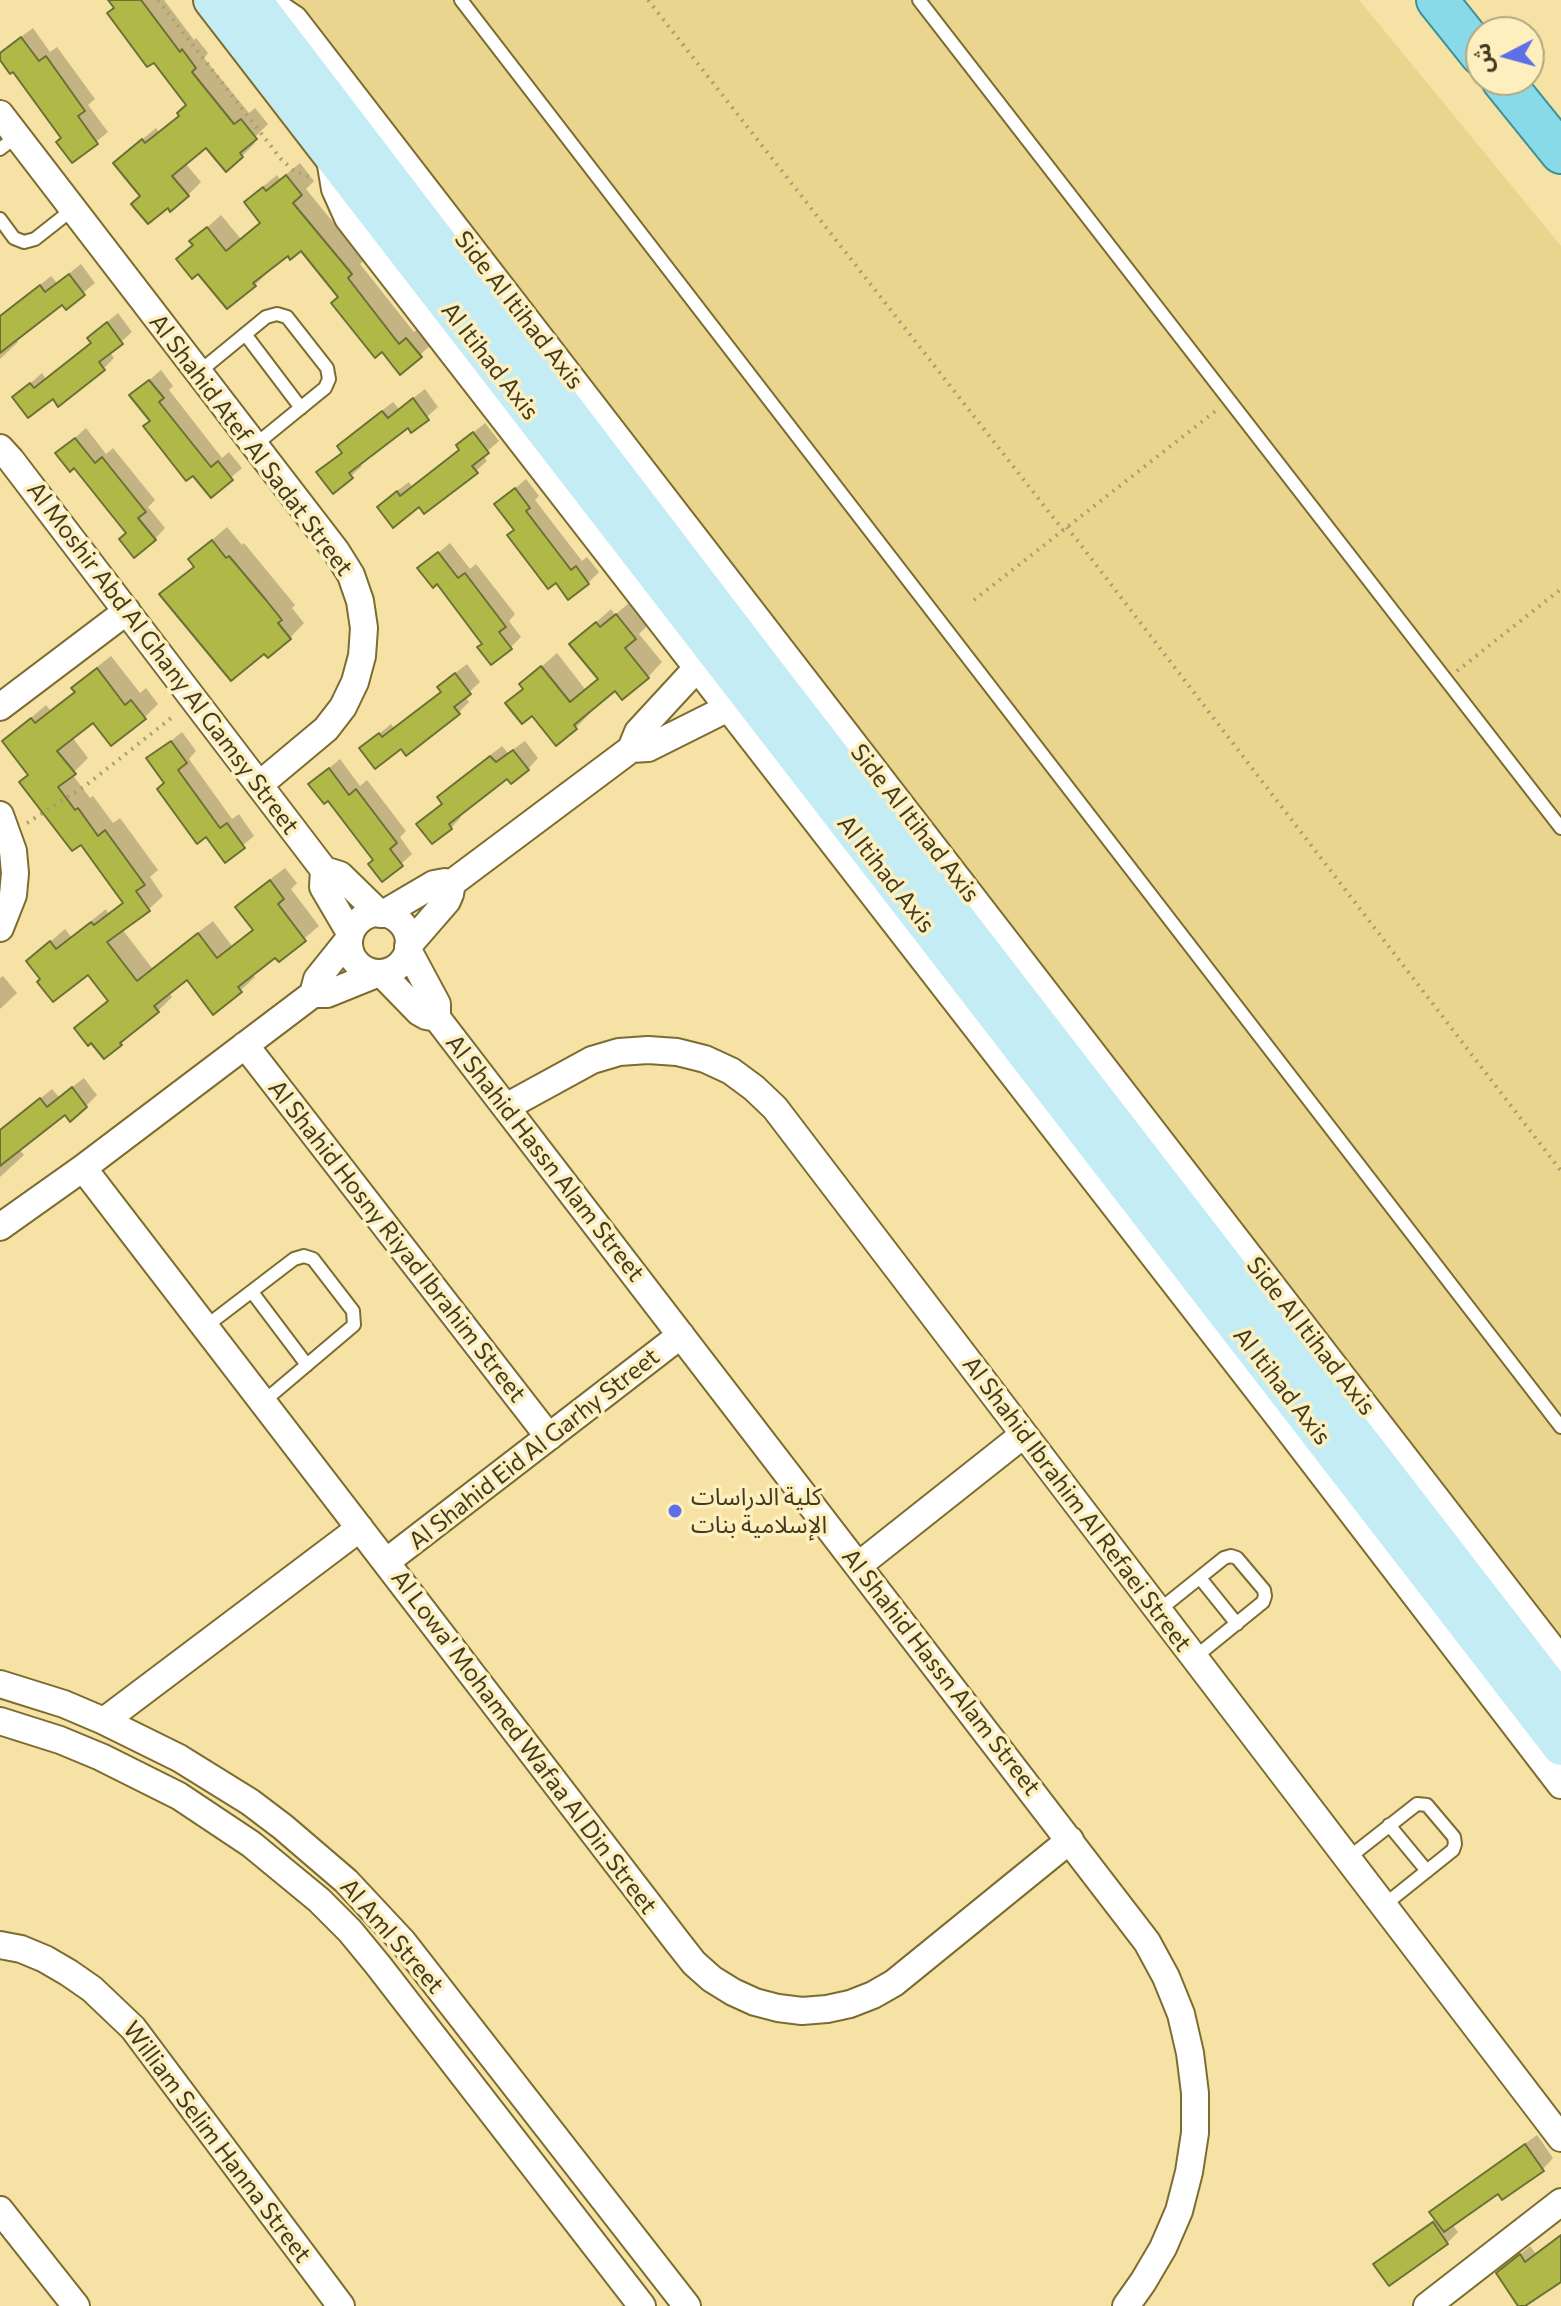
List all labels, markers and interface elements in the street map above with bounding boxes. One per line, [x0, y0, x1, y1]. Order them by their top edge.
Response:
north arrow [1465, 16, 1545, 96]
text: ش [1468, 42, 1498, 75]
street label: Side Al Itihad Axis [448, 225, 590, 395]
street label: Al Itihad Axis [435, 297, 545, 425]
street label: Al Shahid Atef Al Sadat Street [143, 308, 359, 582]
street label: Al Moshir Abd Al Ghany Al Gamsy Street [21, 476, 305, 840]
street label: Side Al Itihad Axis [844, 738, 986, 908]
street label: Al Itihad Axis [831, 810, 941, 938]
street label: Al Shahid Hassn Alam Street [440, 1029, 650, 1287]
street label: Al Shahid Hosny Riyad Ibrahim Street [262, 1074, 532, 1408]
street label: Side Al Itihad Axis [1240, 1251, 1382, 1421]
street label: Al Itihad Axis [1227, 1322, 1337, 1450]
street label: Al Shahid Eid Al Garhy Street [403, 1342, 665, 1556]
street label: Al Shahid Ibrahim Al Refaei Street [956, 1351, 1198, 1657]
place label: كلية الدراسات الإسلامية بنات [691, 1483, 827, 1539]
marker: كلية الدراسات الإسلامية بنات [666, 1502, 684, 1520]
street label: Al Shahid Hassn Alam Street [836, 1543, 1046, 1801]
street label: Al Lowa' Mohamed Wafaa Al Din Street [385, 1564, 663, 1920]
street label: Al Aml Street [334, 1872, 450, 2000]
street label: William Selim Hanna Street [117, 2016, 317, 2268]

